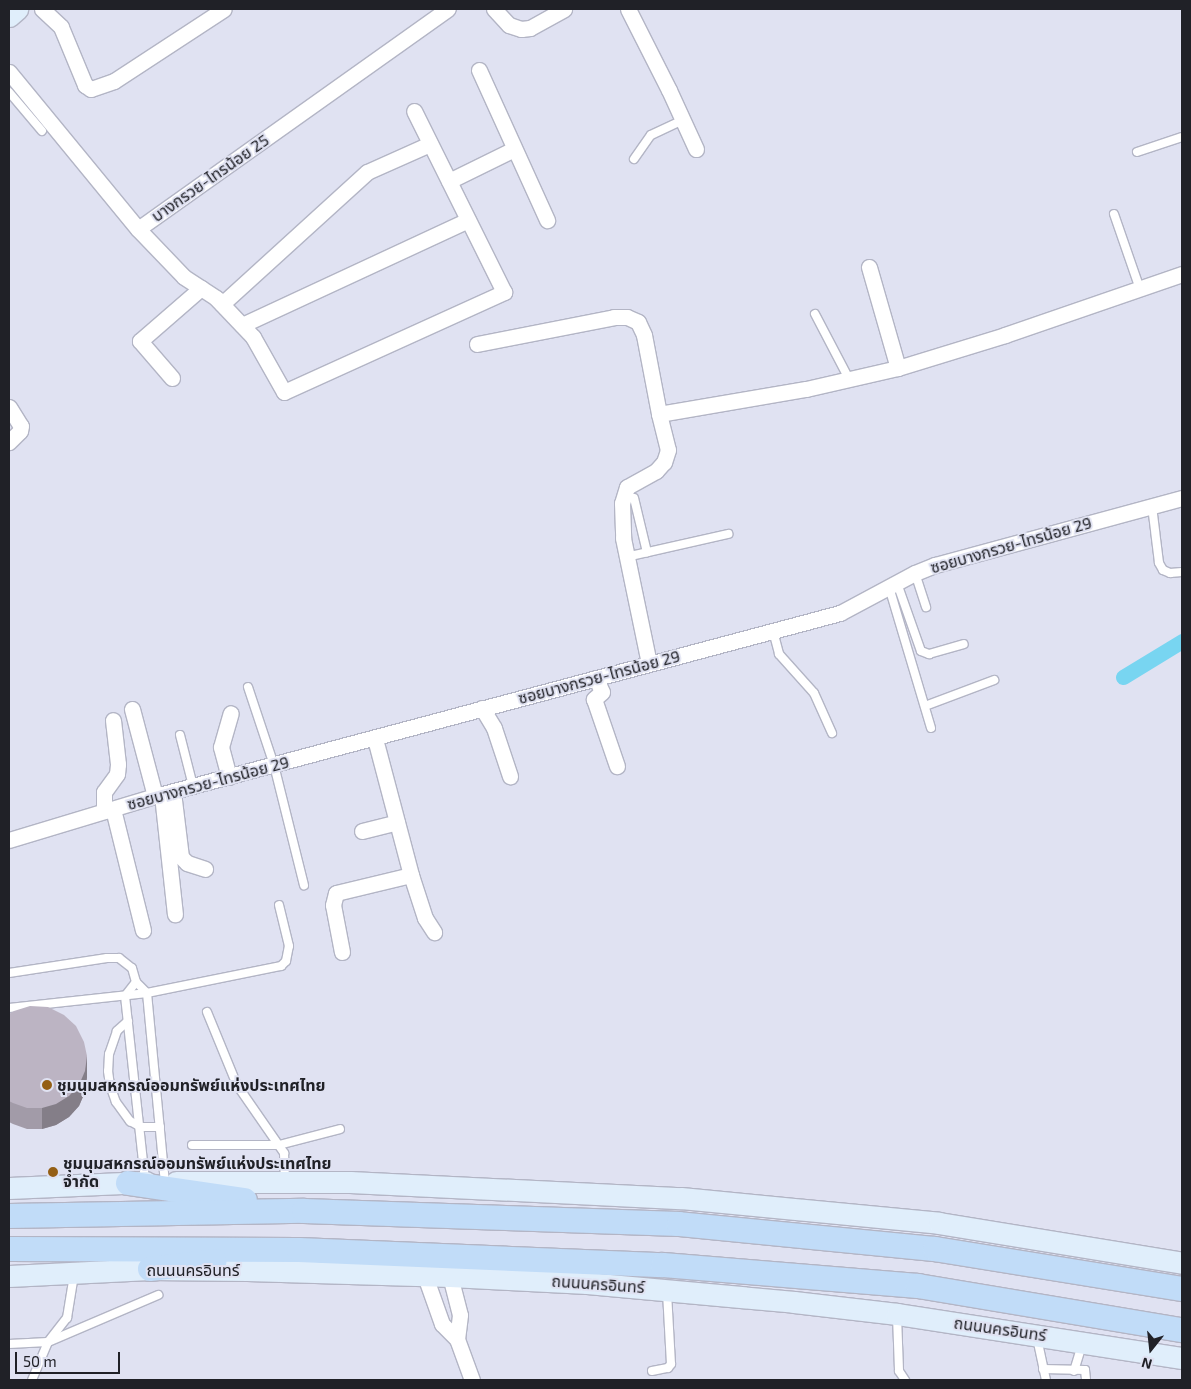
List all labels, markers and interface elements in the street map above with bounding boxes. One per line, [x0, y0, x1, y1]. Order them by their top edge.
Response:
street label: บางกรวย-ไทรน้อย 25 [148, 130, 272, 226]
street label: ซอยบางกรวย-ไทรน้อย 29 [928, 513, 1094, 577]
street label: ซอยบางกรวย-ไทรน้อย 29 [516, 646, 682, 708]
street label: ซอยบางกรวย-ไทรน้อย 29 [125, 752, 291, 814]
place label: ชุมนุมสหกรณ์ออมทรัพย์แห่งประเทศไทย [57, 1075, 326, 1095]
marker: ชุมนุมสหกรณ์ออมทรัพย์แห่งประเทศไทย [41, 1079, 53, 1091]
place label: ชุมนุมสหกรณ์ออมทรัพย์แห่งประเทศไทย จำกัด [63, 1153, 332, 1191]
marker: ชุมนุมสหกรณ์ออมทรัพย์แห่งประเทศไทย จำกัด [47, 1166, 59, 1178]
street label: ถนนนครอินทร์ [146, 1260, 240, 1280]
street label: ถนนนครอินทร์ [551, 1271, 645, 1297]
street label: ถนนนครอินทร์ [953, 1313, 1047, 1345]
north arrow [1126, 1324, 1176, 1374]
scale bar [18, 1342, 122, 1374]
text: 50 m [23, 1352, 57, 1370]
text: N [1140, 1354, 1154, 1373]

